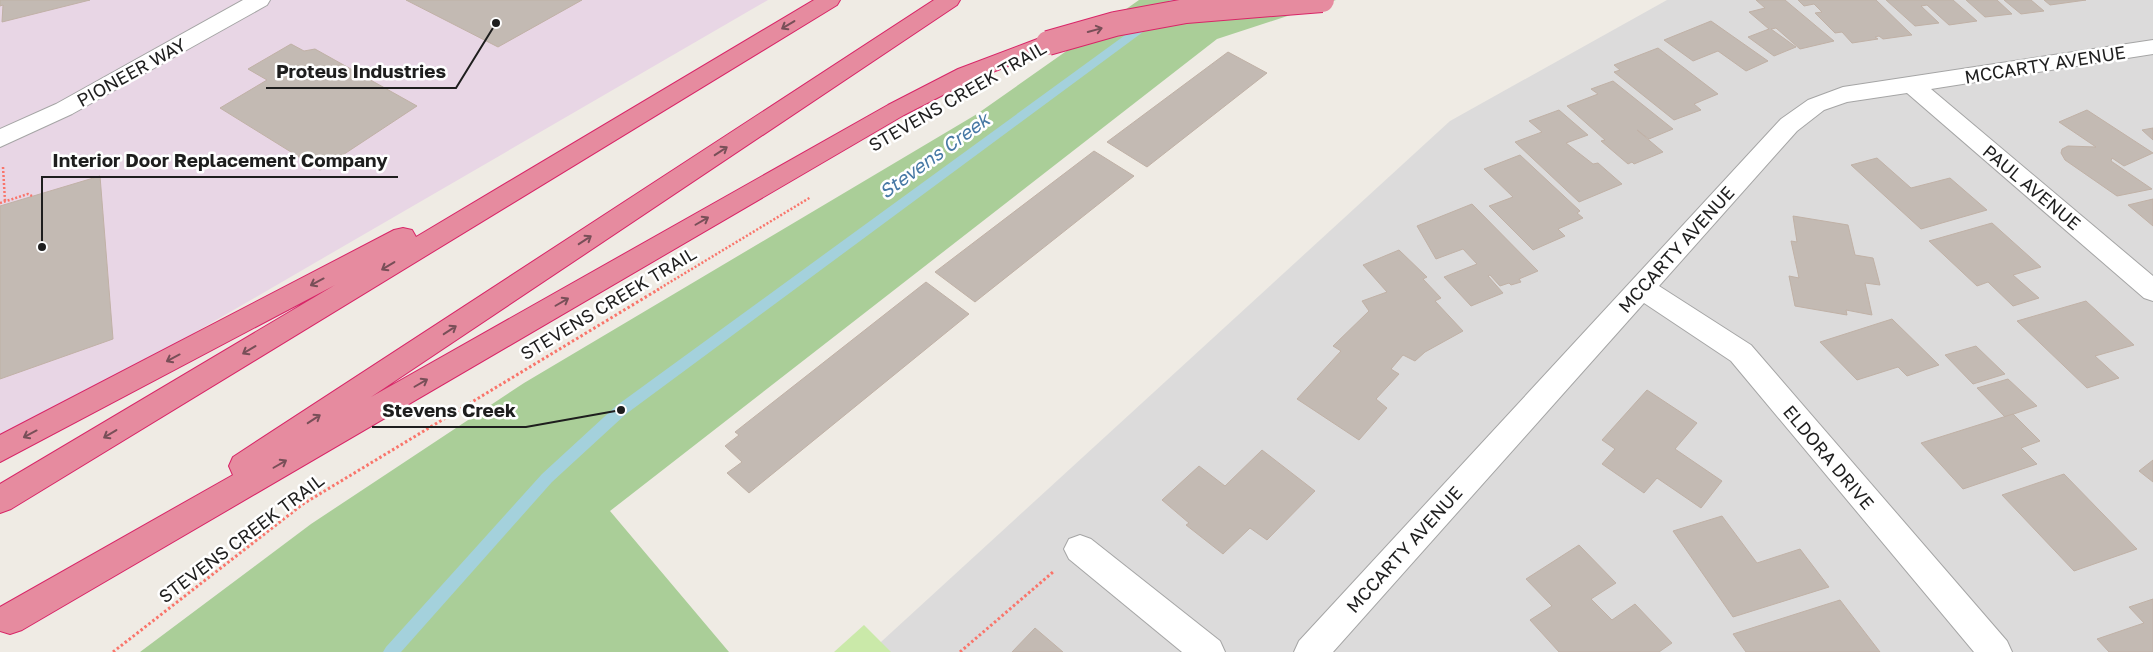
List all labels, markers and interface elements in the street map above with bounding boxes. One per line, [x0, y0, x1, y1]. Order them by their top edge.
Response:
one-way arrow [781, 21, 795, 31]
one-way arrow [1087, 25, 1103, 34]
street label: PIONEER WAY [73, 33, 190, 111]
street label: STEVENS CREEK TRAIL [864, 36, 1050, 156]
street label: MCCARTY AVENUE [1963, 40, 2127, 88]
callout: Proteus Industries [266, 54, 456, 88]
text: Proteus Industries [276, 59, 446, 82]
water label: Stevens Creek [874, 106, 995, 203]
street label: PAUL AVENUE [1979, 140, 2085, 234]
callout: Interior Door Replacement Company [42, 143, 398, 177]
one-way arrow [714, 145, 728, 156]
text: Interior Door Replacement Company [52, 148, 388, 171]
street label: MCCARTY AVENUE [1613, 181, 1739, 317]
one-way arrow [695, 215, 709, 225]
one-way arrow [578, 235, 592, 245]
street label: STEVENS CREEK TRAIL [516, 242, 700, 364]
one-way arrow [382, 261, 396, 271]
one-way arrow [310, 278, 325, 287]
one-way arrow [554, 297, 569, 307]
one-way arrow [442, 324, 456, 334]
one-way arrow [242, 345, 256, 355]
one-way arrow [166, 353, 181, 363]
one-way arrow [413, 378, 428, 388]
callout: Stevens Creek [372, 393, 526, 427]
text: Stevens Creek [382, 398, 516, 421]
street label: ELDORA DRIVE [1779, 400, 1879, 514]
one-way arrow [307, 414, 321, 424]
one-way arrow [22, 429, 37, 439]
one-way arrow [103, 429, 117, 439]
one-way arrow [272, 459, 287, 468]
street label: STEVENS CREEK TRAIL [154, 469, 328, 607]
street label: MCCARTY AVENUE [1341, 481, 1467, 617]

